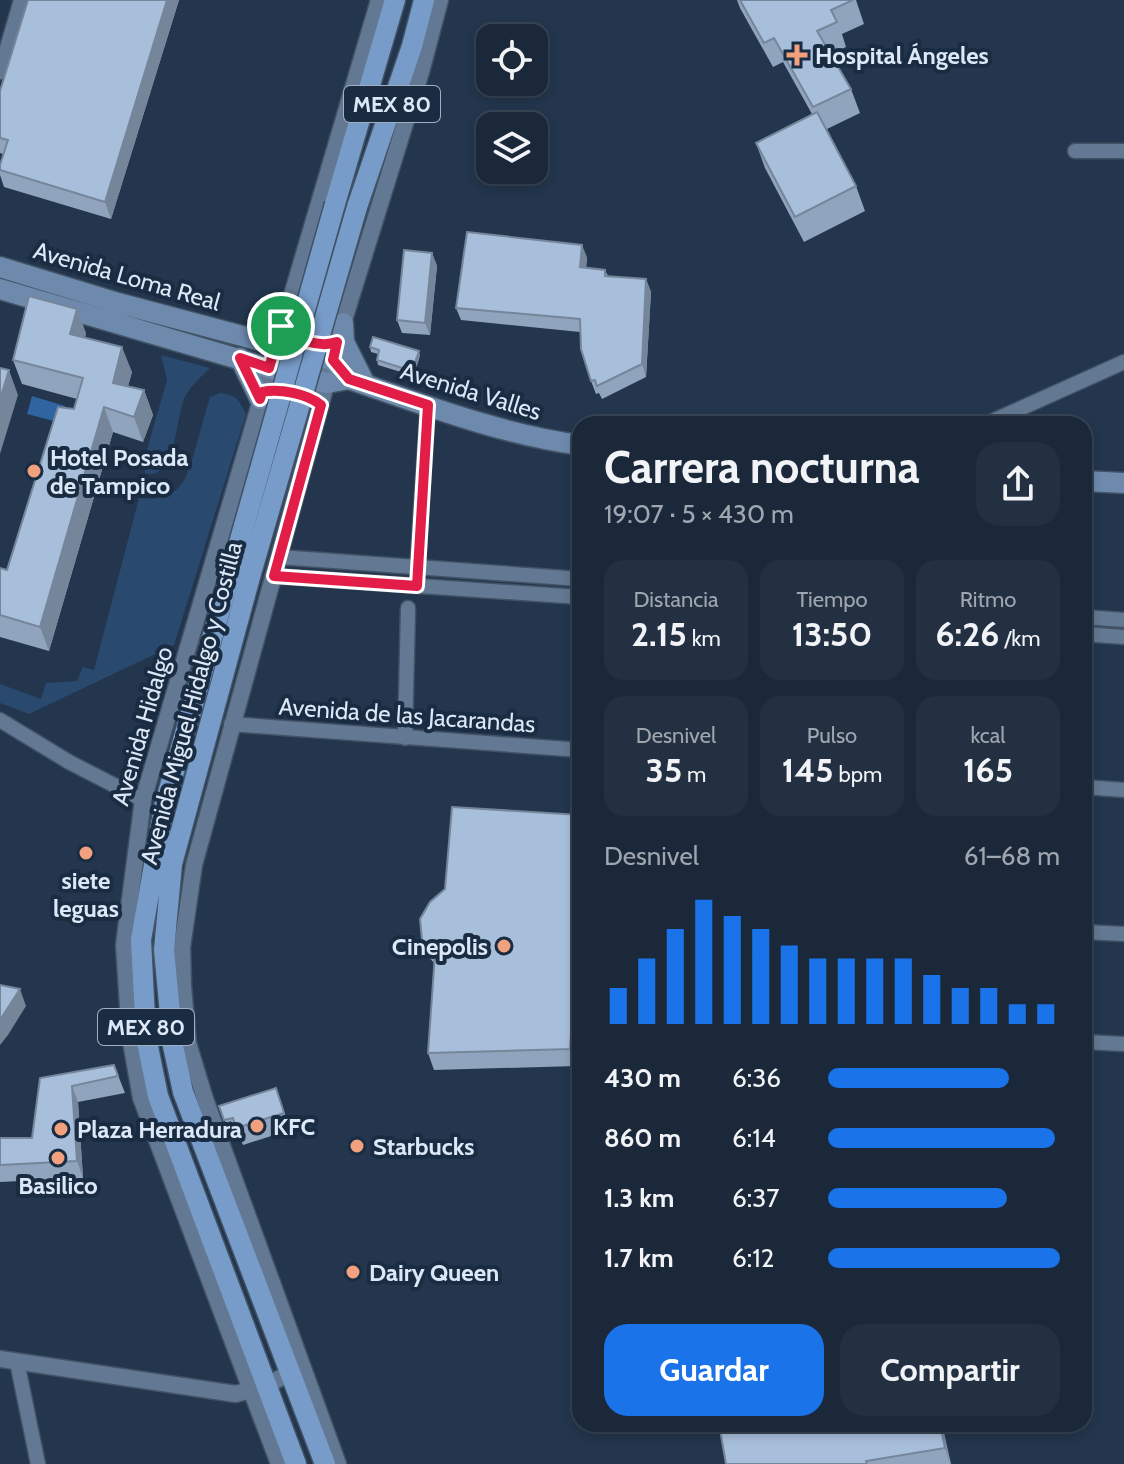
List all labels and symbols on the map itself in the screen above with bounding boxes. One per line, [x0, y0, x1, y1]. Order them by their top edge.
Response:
place label: Hospital Ángeles [815, 41, 989, 70]
marker: Hospital Ángeles [786, 44, 808, 66]
road number: MEX 80 [344, 86, 440, 122]
street label: Avenida Loma Real [30, 235, 224, 317]
pin [247, 292, 315, 360]
street label: Avenida Valles [397, 356, 545, 426]
place label: Hotel Posada de Tampico [50, 443, 189, 500]
marker: Hotel Posada de Tampico [25, 462, 43, 480]
street label: Avenida Miguel Hidalgo y Costilla [134, 538, 248, 867]
street label: Avenida Hidalgo [105, 643, 179, 809]
street label: Avenida de las Jacarandas [278, 692, 536, 738]
marker: siete leguas [77, 844, 95, 862]
place label: siete leguas [53, 866, 119, 923]
place label: Cinepolis [392, 932, 488, 961]
marker: Cinepolis [495, 937, 513, 955]
road number: MEX 80 [98, 1009, 194, 1045]
place label: KFC [273, 1112, 315, 1141]
place label: Plaza Herradura [77, 1115, 242, 1144]
marker: KFC [248, 1117, 266, 1135]
marker: Plaza Herradura [52, 1120, 70, 1138]
place label: Starbucks [373, 1132, 474, 1161]
marker: Starbucks [348, 1137, 366, 1155]
marker: Basilico [49, 1149, 67, 1167]
place label: Basilico [18, 1171, 98, 1200]
place label: Dairy Queen [369, 1258, 499, 1287]
marker: Dairy Queen [344, 1263, 362, 1281]

